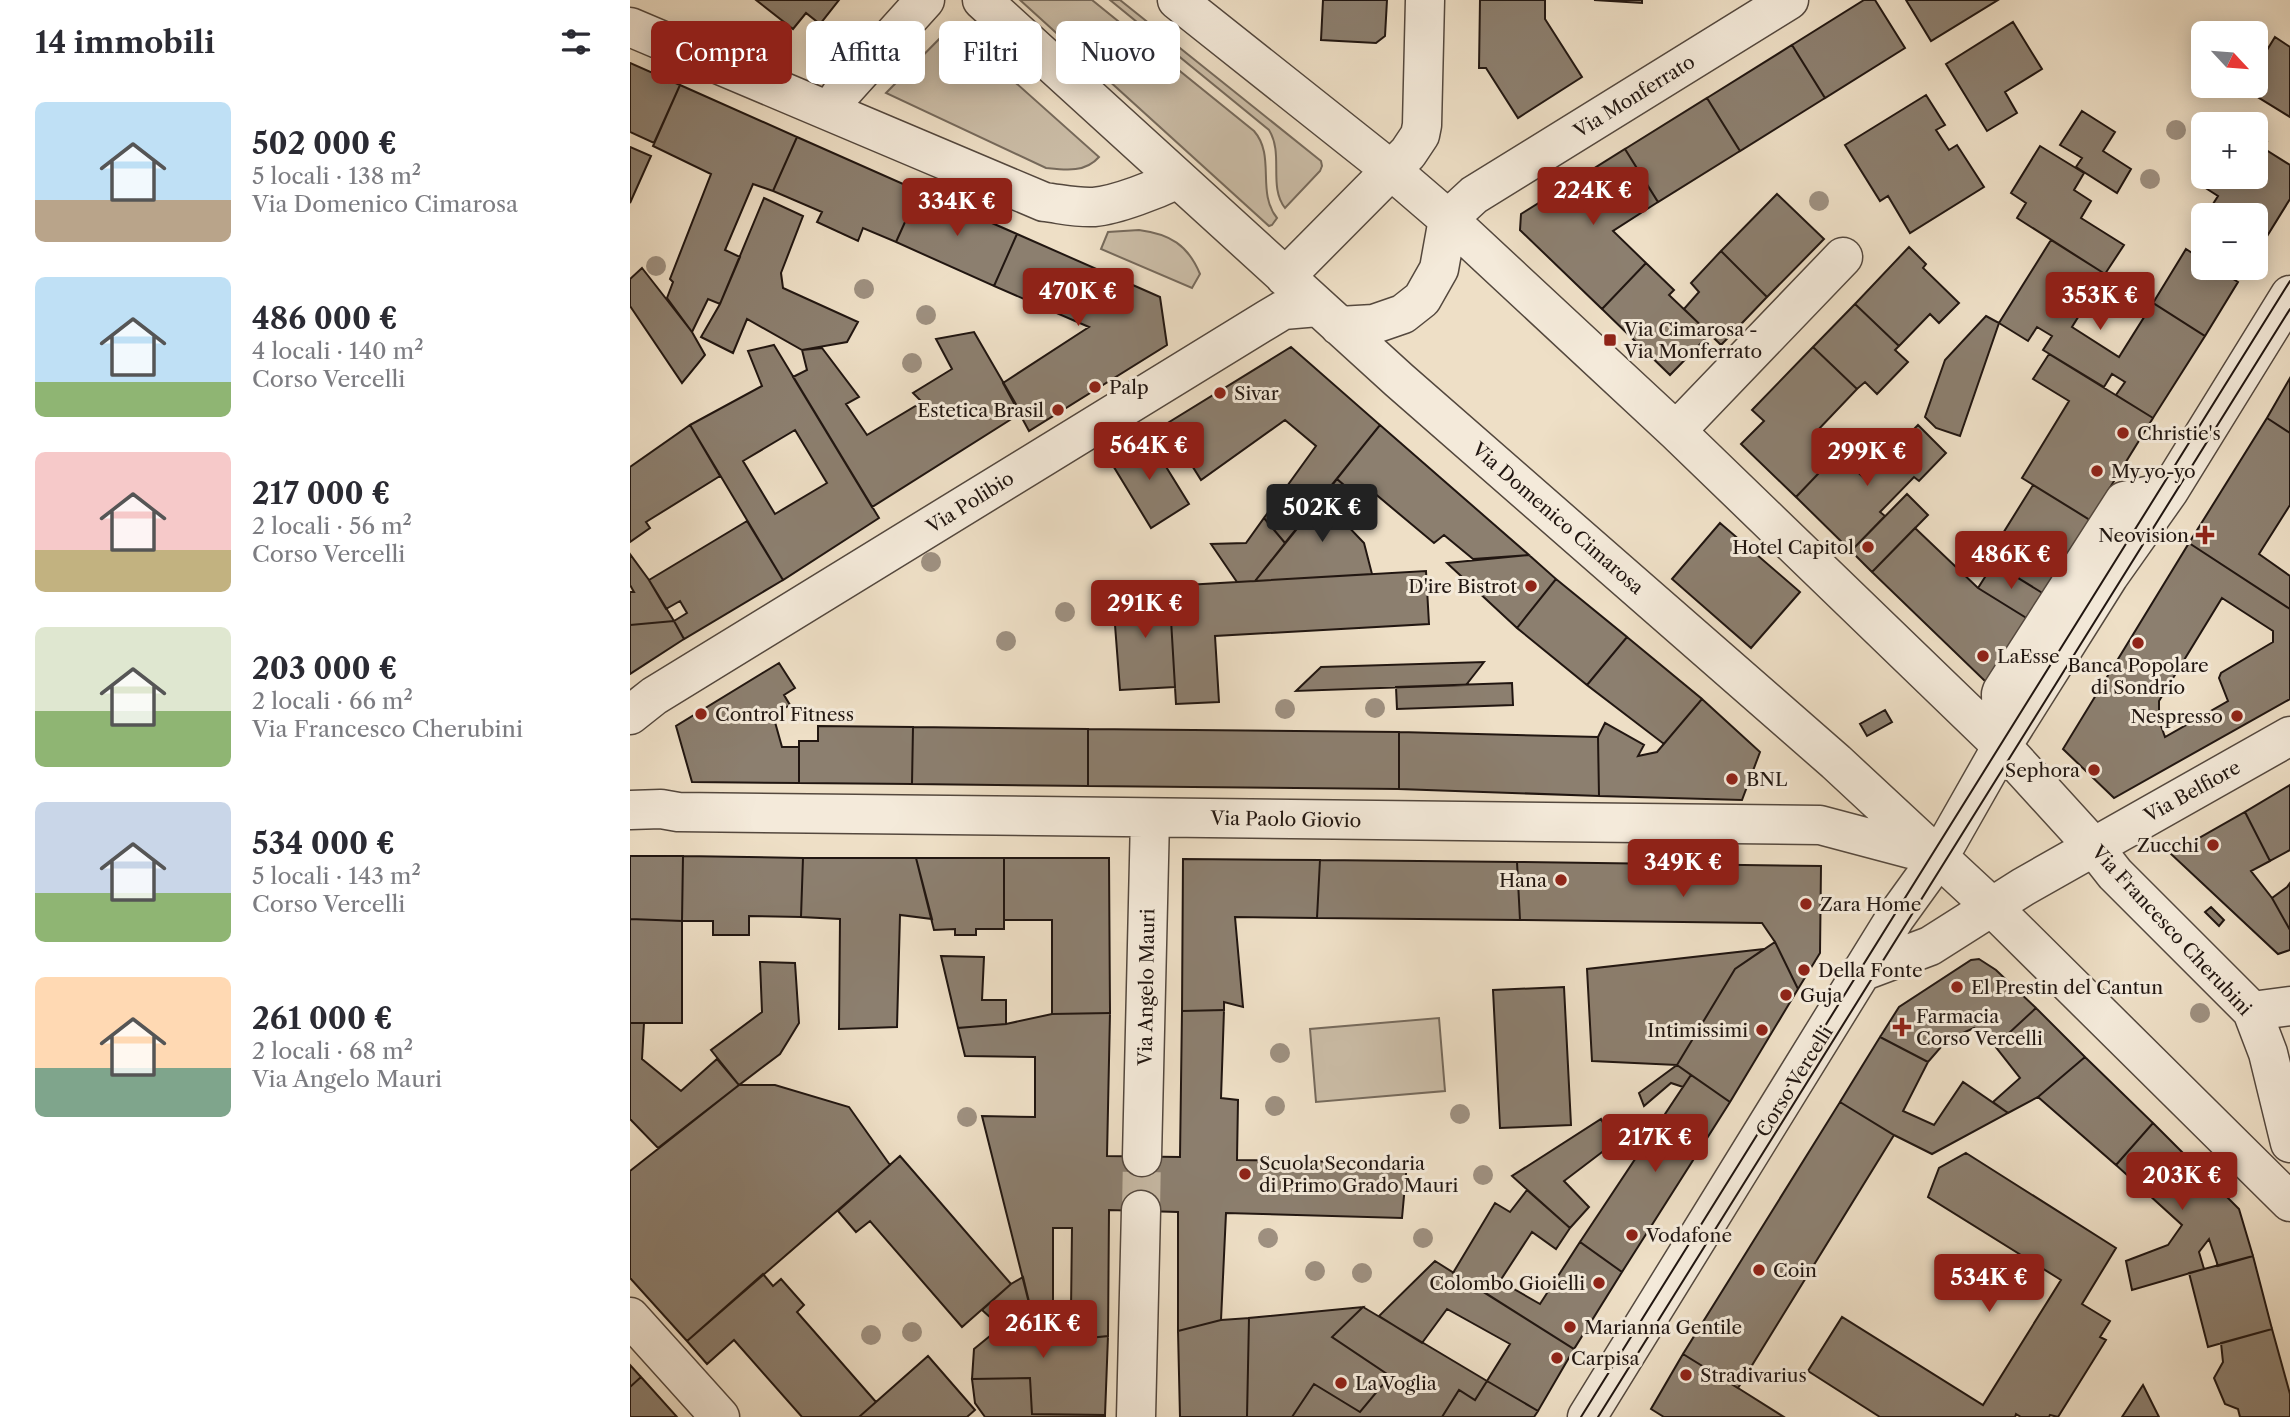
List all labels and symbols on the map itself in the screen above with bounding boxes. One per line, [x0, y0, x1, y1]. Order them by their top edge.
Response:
north arrow [2191, 21, 2268, 98]
street label: Via Monferrato [1569, 50, 1699, 143]
pin: 224K € [1536, 168, 1650, 227]
pin: 334K € [900, 178, 1014, 238]
pin: 470K € [1021, 268, 1135, 328]
pin: 353K € [2043, 272, 2157, 332]
place label: Via Cimarosa - Via Monferrato [1623, 318, 1762, 363]
marker: Via Cimarosa - Via Monferrato [1602, 332, 1618, 348]
place label: Palp [1109, 376, 1149, 399]
marker: Palp [1087, 379, 1103, 395]
place label: Sivar [1234, 382, 1279, 405]
marker: Sivar [1212, 385, 1228, 401]
place label: Estetica Brasil [917, 399, 1044, 422]
marker: Estetica Brasil [1050, 402, 1066, 418]
pin: 564K € [1092, 422, 1206, 482]
place label: Christie's [2137, 422, 2221, 445]
marker: Christie's [2115, 425, 2131, 441]
pin: 299K € [1810, 428, 1924, 488]
street label: Via Domenico Cimarosa [1466, 437, 1648, 599]
place label: My yo-yo [2111, 460, 2196, 483]
marker: My yo-yo [2089, 463, 2105, 479]
street label: Via Polibio [922, 467, 1018, 539]
pin: 502K € [1265, 484, 1379, 544]
place label: Neovision [2098, 524, 2189, 547]
marker: Neovision [2195, 525, 2215, 545]
pin: 486K € [1954, 532, 2068, 591]
place label: Hotel Capitol [1732, 536, 1854, 559]
marker: Hotel Capitol [1860, 539, 1876, 555]
place label: D'ire Bistrot [1408, 575, 1517, 598]
marker: D'ire Bistrot [1523, 578, 1539, 594]
pin: 291K € [1088, 580, 1202, 640]
marker: Banca Popolare di Sondrio [2130, 635, 2146, 651]
place label: LaEsse [1997, 645, 2060, 668]
marker: LaEsse [1975, 648, 1991, 664]
place label: Banca Popolare di Sondrio [2067, 654, 2209, 699]
place label: Control Fitness [715, 703, 854, 726]
place label: Nespresso [2131, 705, 2223, 728]
marker: Control Fitness [693, 706, 709, 722]
marker: Nespresso [2229, 708, 2245, 724]
street label: Via Belfiore [2139, 756, 2244, 828]
place label: Sephora [2005, 759, 2080, 782]
marker: Sephora [2086, 762, 2102, 778]
place label: BNL [1746, 768, 1788, 791]
marker: BNL [1724, 771, 1740, 787]
street label: Via Paolo Giovio [1210, 807, 1361, 832]
place label: Zucchi [2137, 834, 2199, 857]
marker: Zucchi [2205, 837, 2221, 853]
pin: 349K € [1626, 839, 1740, 899]
street label: Via Francesco Cherubini [2086, 840, 2257, 1020]
place label: Hana [1499, 869, 1547, 892]
marker: Hana [1553, 872, 1569, 888]
place label: Zara Home [1820, 893, 1921, 916]
marker: Zara Home [1798, 896, 1814, 912]
street label: Via Angelo Mauri [1134, 908, 1159, 1067]
place label: Della Fonte [1818, 959, 1923, 982]
marker: Della Fonte [1796, 962, 1812, 978]
place label: El Prestin del Cantun [1971, 976, 2163, 999]
marker: El Prestin del Cantun [1949, 979, 1965, 995]
place label: Guja [1800, 984, 1842, 1007]
marker: Guja [1778, 987, 1794, 1003]
place label: Farmacia Corso Vercelli [1916, 1005, 2043, 1050]
place label: Intimissimi [1647, 1019, 1748, 1042]
marker: Farmacia Corso Vercelli [1894, 1019, 1910, 1035]
street label: Corso Vercelli [1751, 1021, 1838, 1141]
marker: Intimissimi [1754, 1022, 1770, 1038]
pin: 217K € [1598, 1114, 1712, 1174]
place label: Scuola Secondaria di Primo Grado Mauri [1259, 1152, 1458, 1197]
pin: 203K € [2125, 1152, 2239, 1212]
marker: Scuola Secondaria di Primo Grado Mauri [1237, 1166, 1253, 1182]
place label: Vodafone [1645, 1224, 1732, 1247]
marker: Vodafone [1624, 1227, 1640, 1243]
pin: 534K € [1932, 1254, 2046, 1314]
place label: Coin [1773, 1259, 1817, 1282]
marker: Coin [1751, 1262, 1767, 1278]
place label: Colombo Gioielli [1429, 1272, 1585, 1295]
marker: Colombo Gioielli [1591, 1275, 1607, 1291]
pin: 261K € [986, 1300, 1100, 1360]
place label: Marianna Gentile [1584, 1316, 1742, 1339]
marker: Marianna Gentile [1562, 1319, 1578, 1335]
place label: Carpisa [1571, 1347, 1639, 1370]
marker: Carpisa [1549, 1350, 1565, 1366]
place label: Stradivarius [1700, 1364, 1807, 1387]
marker: Stradivarius [1678, 1367, 1694, 1383]
place label: La Voglia [1355, 1372, 1437, 1395]
marker: La Voglia [1333, 1375, 1349, 1391]

